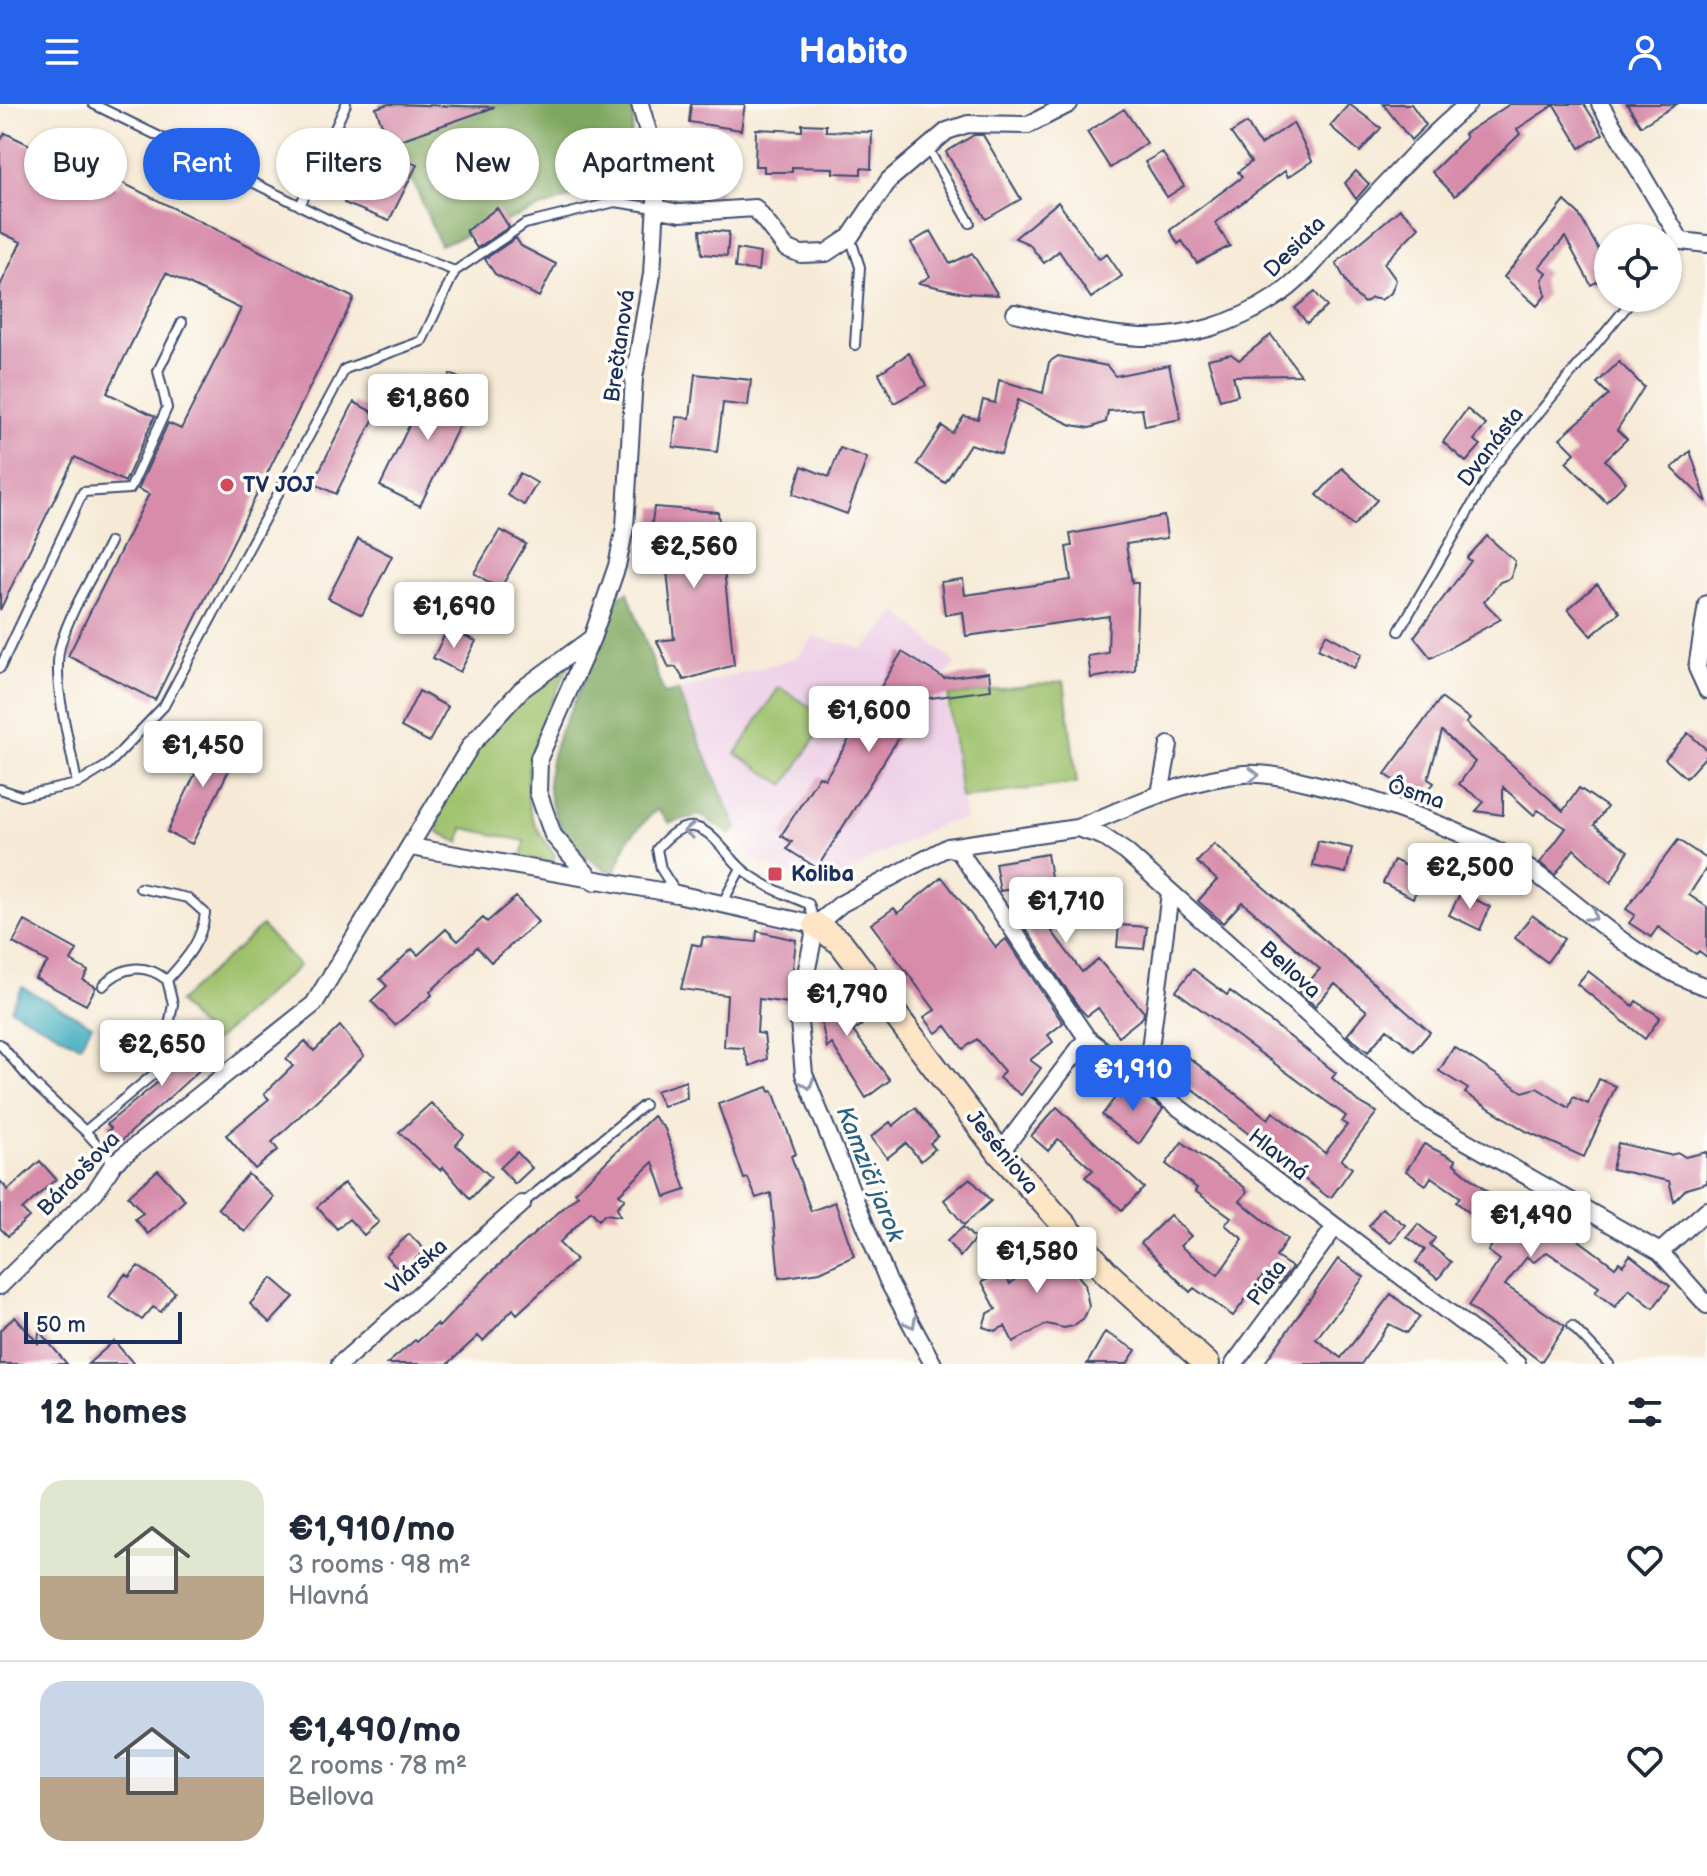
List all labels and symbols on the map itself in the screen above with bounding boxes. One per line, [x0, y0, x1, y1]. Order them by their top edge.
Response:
street label: Desiata [1259, 211, 1331, 283]
street label: Brečtanová [599, 288, 641, 404]
pin: €1,860 [363, 374, 493, 442]
street label: Dvanásta [1452, 402, 1530, 492]
place label: TV JOJ [243, 472, 315, 499]
marker: TV JOJ [218, 476, 236, 494]
pin: €2,560 [629, 522, 759, 590]
pin: €1,690 [389, 582, 519, 650]
pin: €1,600 [804, 686, 934, 754]
pin: €1,450 [138, 721, 268, 789]
one-way arrow [1248, 766, 1261, 784]
street label: Ôsma [1384, 771, 1448, 816]
one-way arrow [682, 822, 695, 840]
pin: €2,500 [1405, 843, 1535, 911]
place label: Koliba [791, 861, 854, 888]
marker: Koliba [766, 865, 784, 883]
pin: €1,710 [1001, 877, 1131, 945]
one-way arrow [1583, 906, 1598, 921]
street label: Bellova [1254, 936, 1326, 1004]
pin: €1,790 [782, 970, 912, 1038]
pin: €2,650 [97, 1020, 227, 1088]
pin: €1,910 [1068, 1045, 1198, 1113]
one-way arrow [799, 1076, 815, 1090]
water label: Kamzičí jarok [830, 1102, 911, 1247]
street label: Jeséniova [960, 1104, 1044, 1200]
street label: Hlavná [1243, 1123, 1313, 1187]
street label: Bárdošova [32, 1126, 126, 1222]
pin: €1,490 [1466, 1191, 1596, 1259]
pin: €1,580 [972, 1227, 1102, 1295]
street label: Vlárska [381, 1233, 453, 1301]
street label: Piata [1241, 1255, 1293, 1311]
scale bar [24, 1308, 182, 1344]
one-way arrow [901, 1314, 916, 1329]

